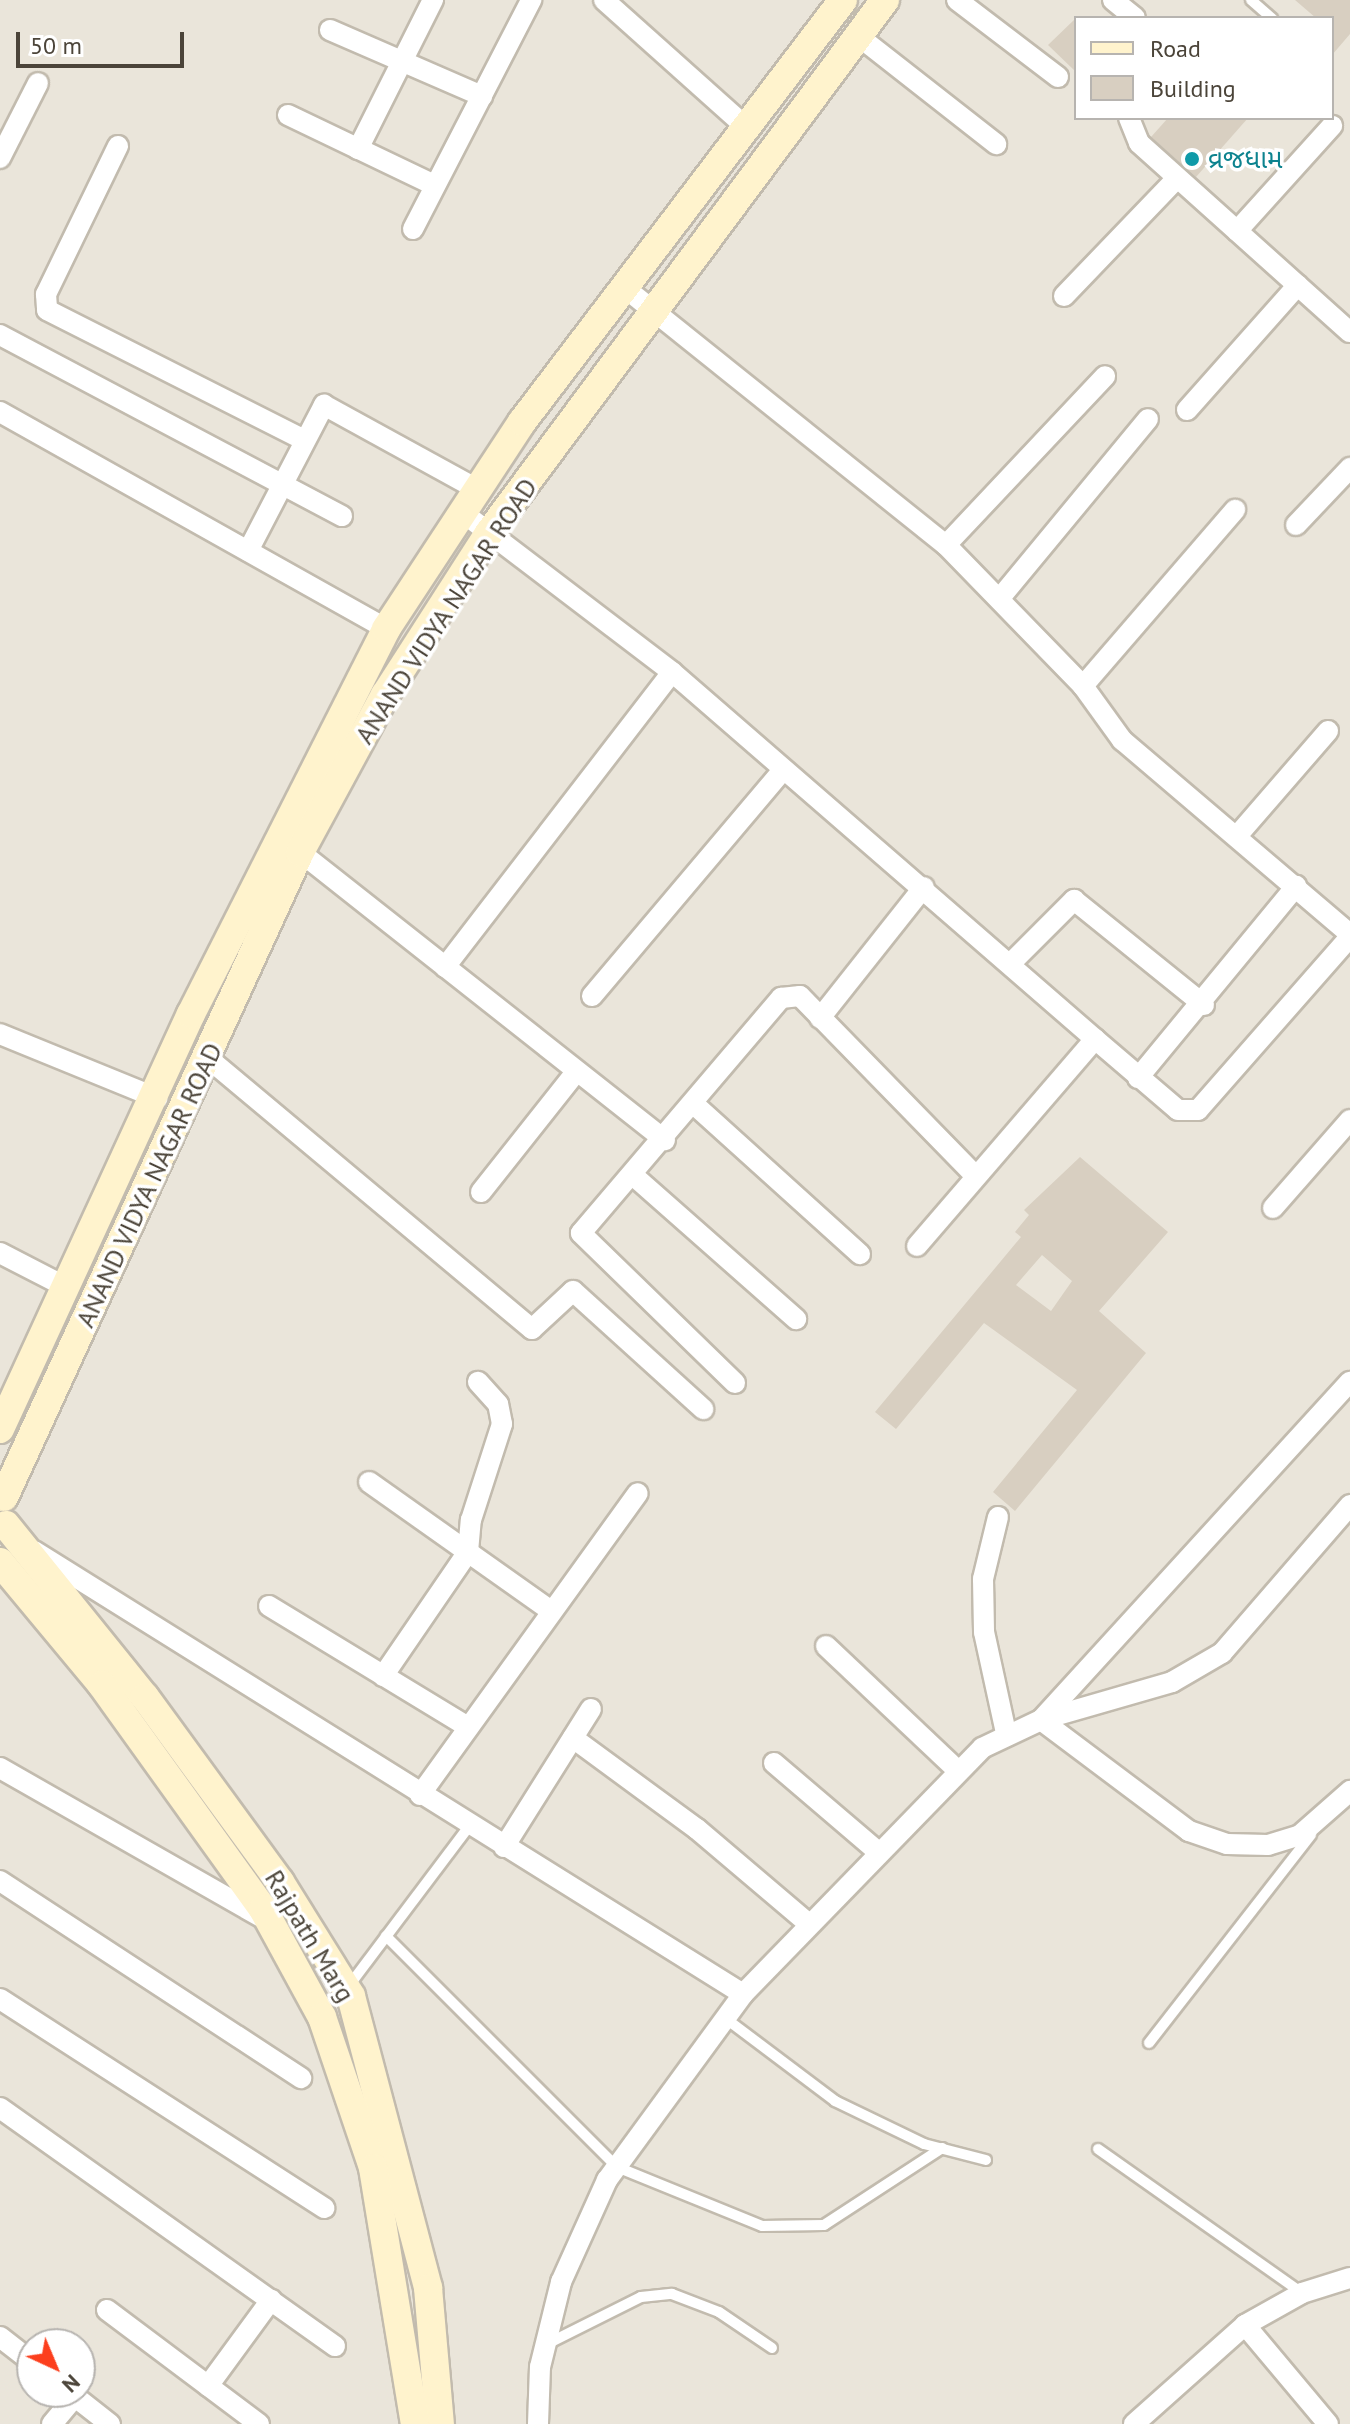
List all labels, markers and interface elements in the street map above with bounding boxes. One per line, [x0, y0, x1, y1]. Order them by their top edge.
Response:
scale bar [20, 16, 188, 66]
legend [1074, 16, 1334, 120]
text: 50 m [30, 30, 82, 61]
text: Road [1150, 33, 1201, 64]
text: Building [1150, 73, 1236, 104]
place label: વ્રજધામ [1208, 143, 1282, 175]
marker: વ્રજધામ [1183, 150, 1201, 168]
street label: ANAND VIDYA NAGAR ROAD [348, 472, 544, 750]
street label: ANAND VIDYA NAGAR ROAD [69, 1037, 229, 1333]
street label: Rajpath Marg [258, 1864, 362, 2008]
north arrow [16, 2328, 96, 2408]
text: N [56, 2369, 86, 2399]

